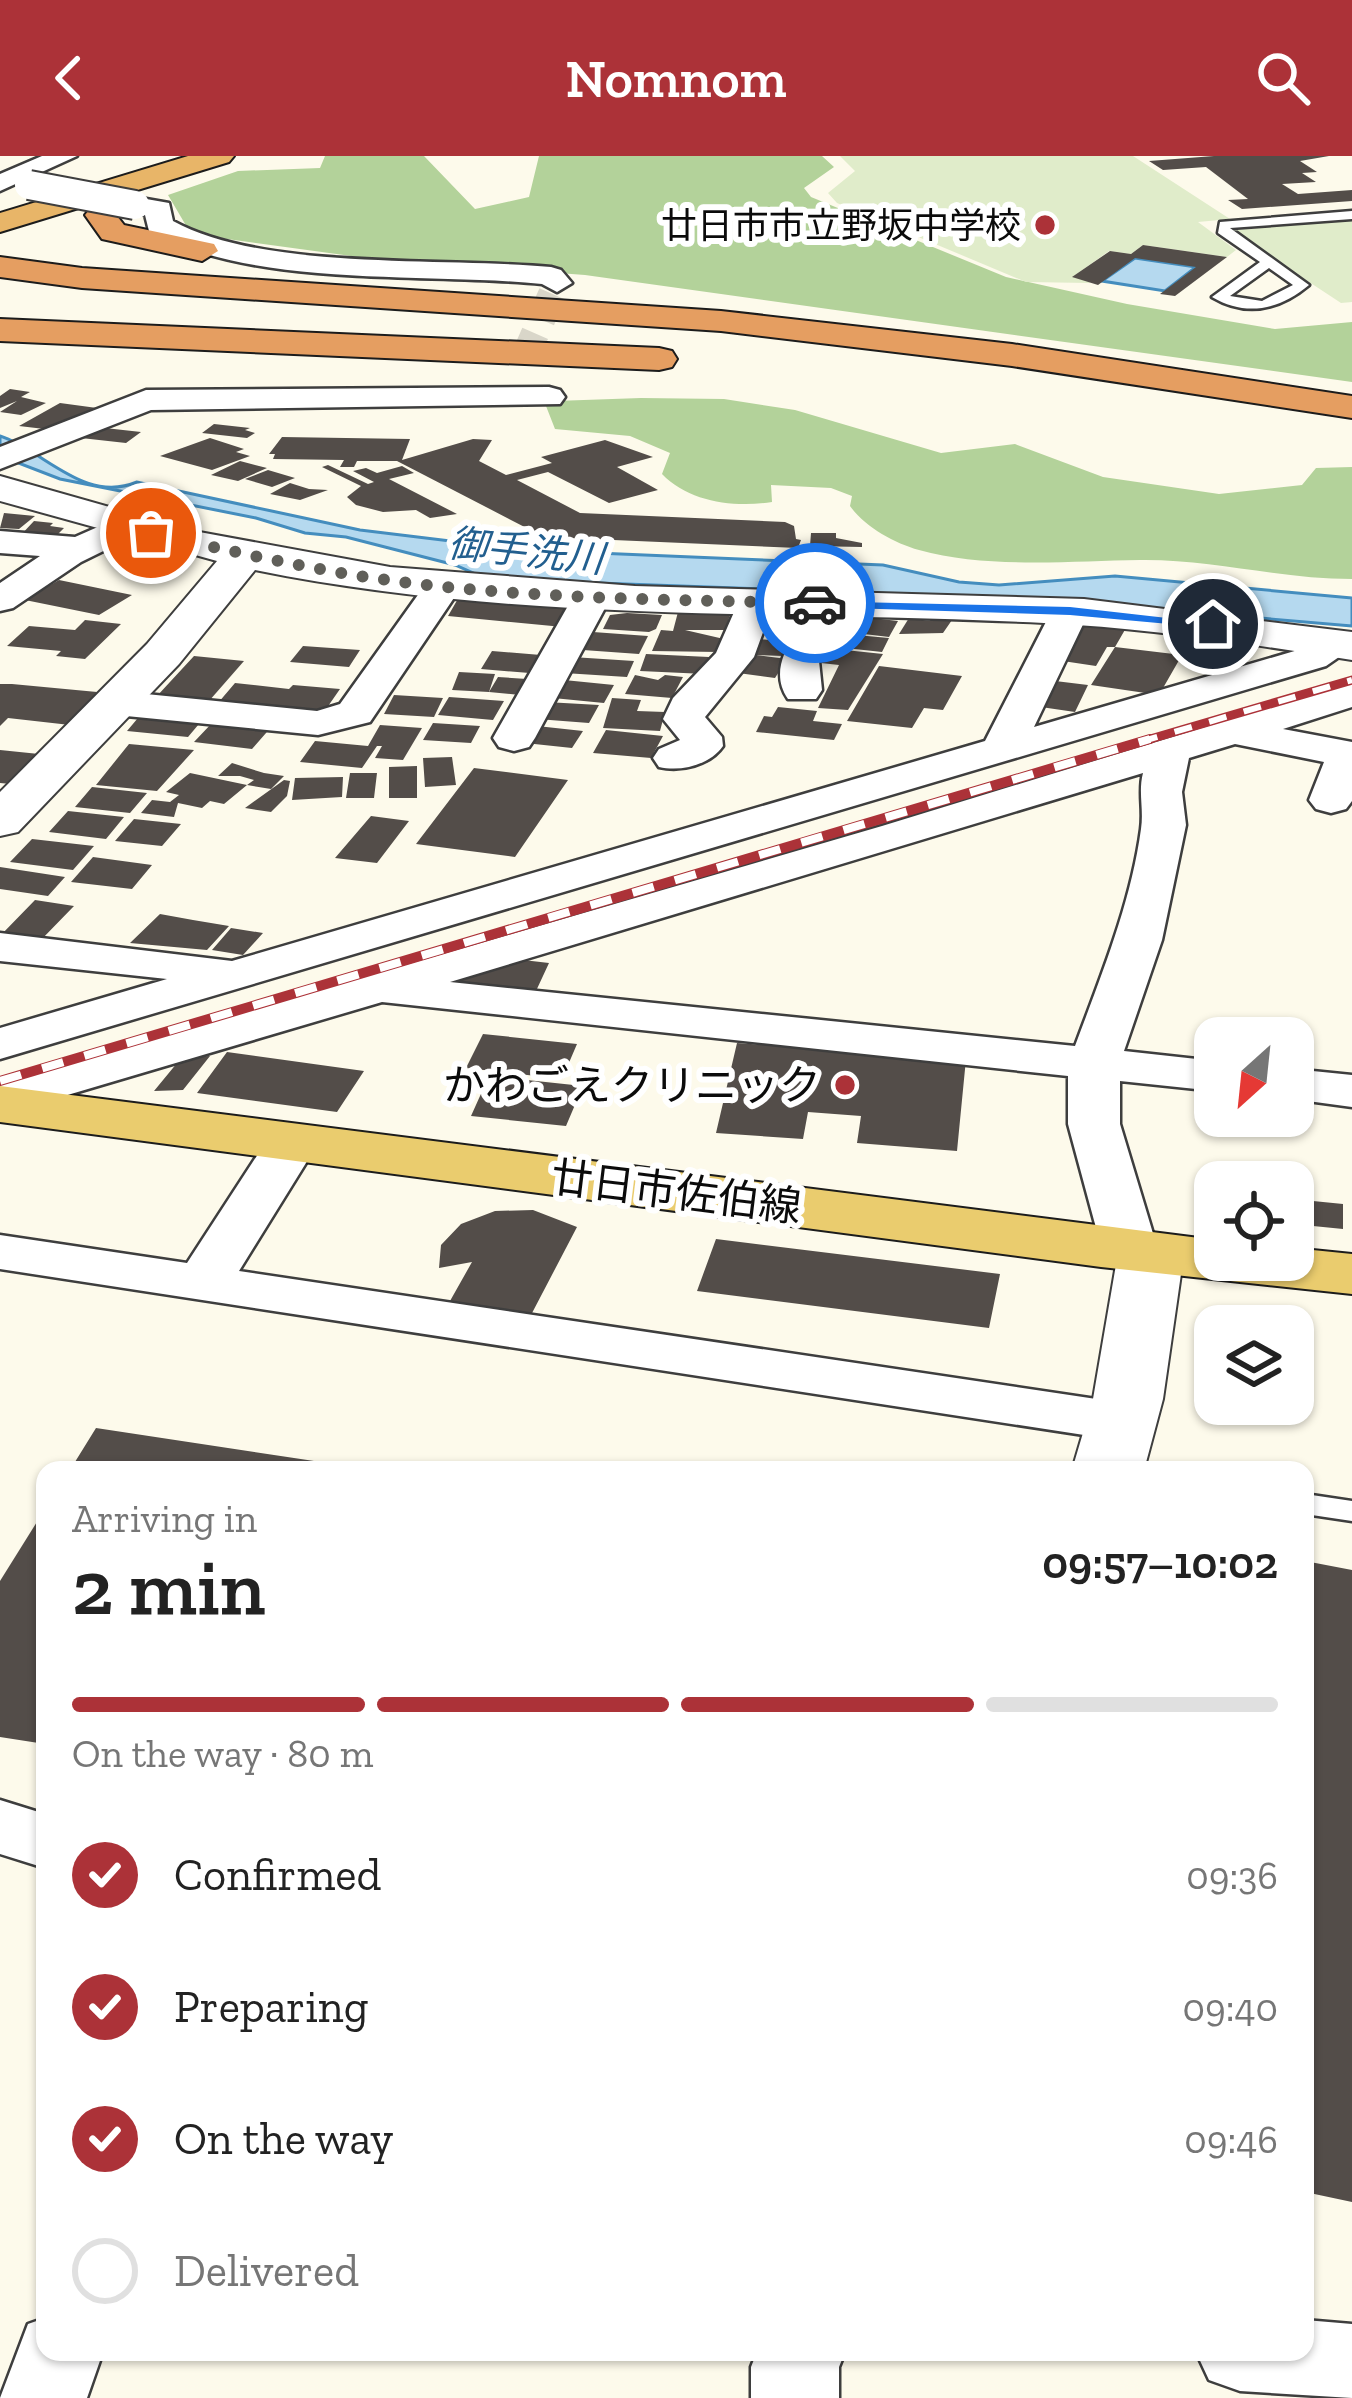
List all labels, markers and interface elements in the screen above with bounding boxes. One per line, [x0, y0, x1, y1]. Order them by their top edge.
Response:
icon: back [36, 45, 102, 111]
icon: search [1250, 45, 1316, 111]
text: Nomnom [565, 46, 787, 111]
place label: 廿日市市立野坂中学校 [661, 204, 1021, 247]
marker: 廿日市市立野坂中学校 [1032, 212, 1058, 238]
pin [100, 482, 202, 584]
icon: bag [118, 500, 184, 566]
water label: 御手洗川 [446, 519, 610, 583]
courier [755, 543, 875, 663]
icon: car [782, 570, 848, 636]
pin [1162, 573, 1264, 675]
icon: home [1180, 591, 1246, 657]
north arrow [1194, 1017, 1314, 1137]
map controls [1194, 1017, 1314, 1425]
place label: かわごえクリニック [443, 1060, 821, 1111]
marker: かわごえクリニック [832, 1072, 858, 1098]
street label: 廿日市佐伯線 [548, 1151, 804, 1233]
button: locate [1194, 1161, 1314, 1281]
button: layers [1194, 1305, 1314, 1425]
text: Arriving in [72, 1495, 257, 1542]
text: 09:57–10:02 [1042, 1536, 1278, 1590]
text: 2 min [72, 1540, 265, 1634]
text: On the way · 80 m [72, 1730, 373, 1777]
icon: check [72, 1842, 138, 1908]
text: Confirmed [174, 1848, 381, 1902]
text: 09:36 [1186, 1852, 1278, 1899]
icon: check [72, 1974, 138, 2040]
text: Preparing [174, 1980, 368, 2034]
text: 09:40 [1183, 1984, 1278, 2031]
icon: check [72, 2106, 138, 2172]
text: On the way [174, 2112, 393, 2166]
text: 09:46 [1184, 2116, 1278, 2163]
text: Delivered [174, 2244, 359, 2298]

